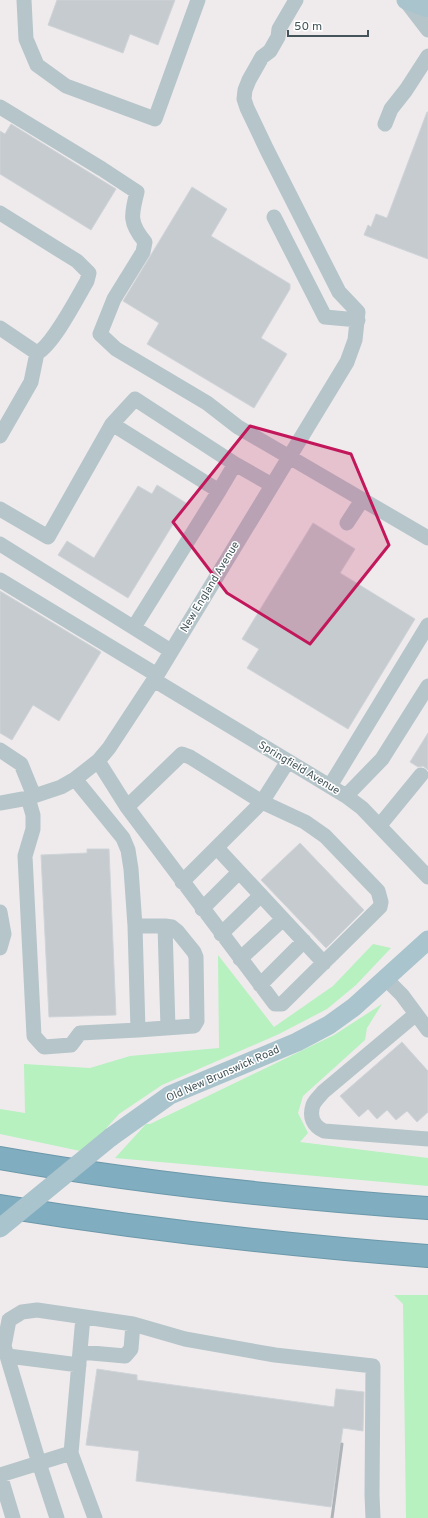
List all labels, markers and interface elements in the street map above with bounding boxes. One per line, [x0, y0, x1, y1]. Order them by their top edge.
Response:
scale bar [288, 12, 368, 38]
text: 50 m [294, 19, 322, 35]
street label: New England Avenue [177, 539, 243, 635]
street label: Springfield Avenue [256, 738, 342, 798]
street label: Old New Brunswick Road [164, 1043, 282, 1105]

